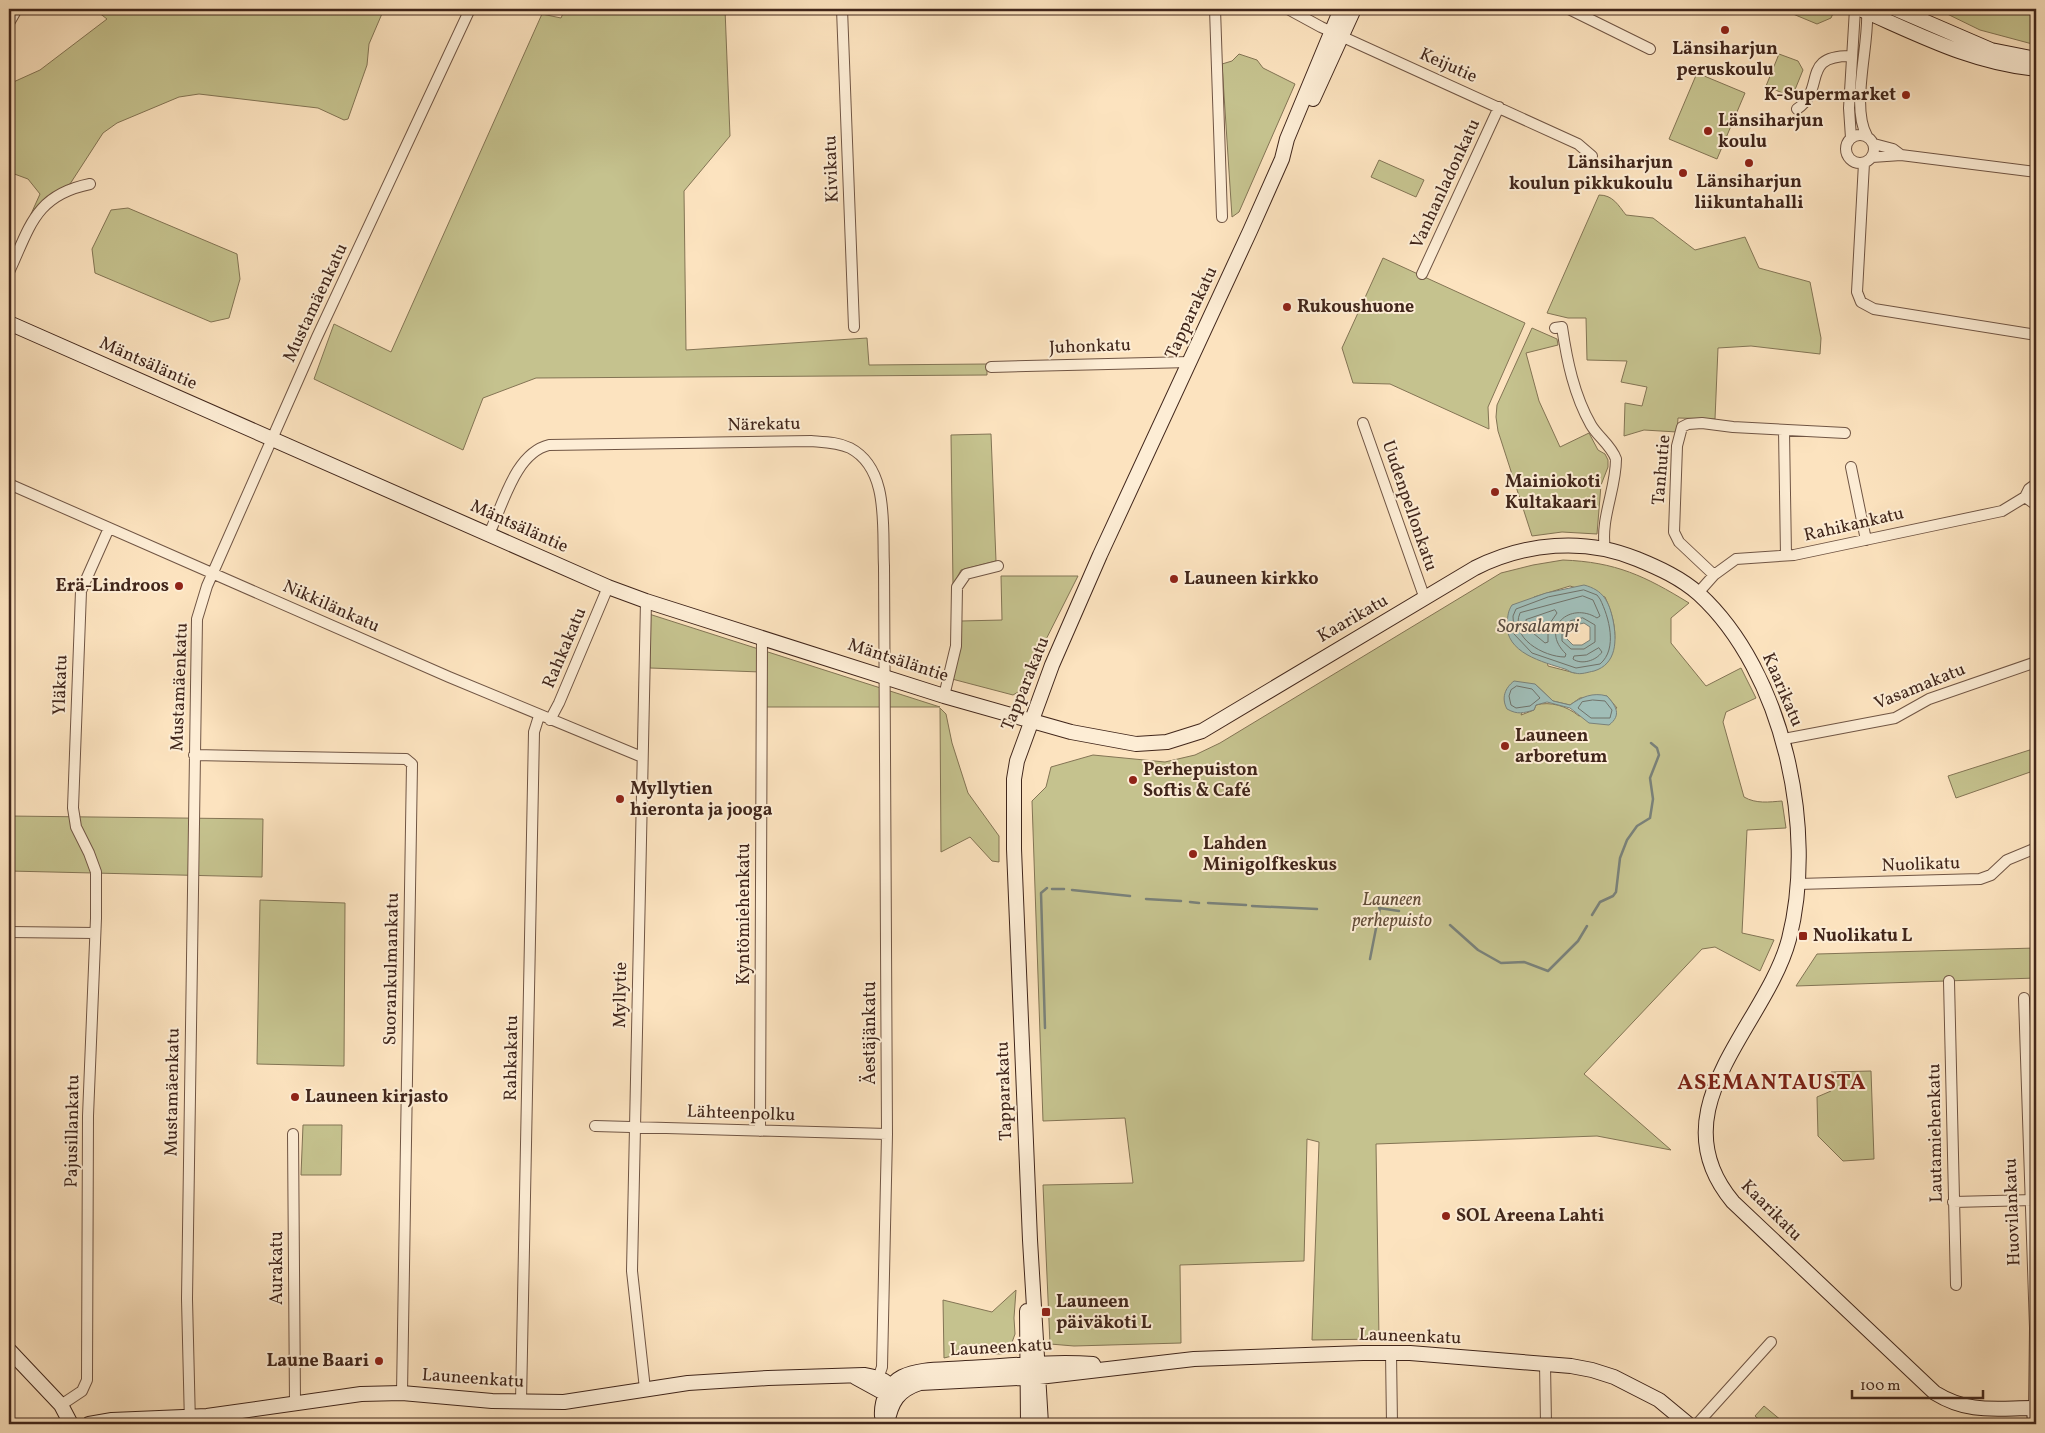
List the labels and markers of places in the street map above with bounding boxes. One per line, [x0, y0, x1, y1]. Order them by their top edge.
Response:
marker: Länsiharjun peruskoulu [1719, 24, 1731, 36]
place label: Länsiharjun peruskoulu [1672, 37, 1778, 83]
place label: K-Supermarket [1764, 83, 1896, 108]
marker: K-Supermarket [1900, 89, 1912, 101]
place label: Länsiharjun koulu [1718, 109, 1824, 155]
marker: Länsiharjun koulu [1702, 125, 1714, 137]
place label: Länsiharjun koulun pikkukoulu [1509, 151, 1673, 197]
marker: Länsiharjun liikuntahalli [1743, 157, 1755, 169]
marker: Länsiharjun koulun pikkukoulu [1677, 167, 1689, 179]
place label: Länsiharjun liikuntahalli [1694, 170, 1804, 216]
place label: Rukoushuone [1297, 295, 1414, 320]
marker: Rukoushuone [1281, 301, 1293, 313]
place label: Mainiokoti Kultakaari [1505, 470, 1601, 516]
marker: Mainiokoti Kultakaari [1489, 486, 1501, 498]
place label: Launeen kirkko [1184, 567, 1319, 592]
marker: Launeen kirkko [1168, 573, 1180, 585]
place label: Erä-Lindroos [55, 574, 169, 599]
marker: Erä-Lindroos [173, 580, 185, 592]
place label: Launeen arboretum [1515, 724, 1607, 770]
marker: Launeen arboretum [1499, 740, 1511, 752]
place label: Perhepuiston Softis & Café [1143, 758, 1258, 804]
marker: Perhepuiston Softis & Café [1127, 774, 1139, 786]
place label: Myllytien hieronta ja jooga [630, 777, 773, 823]
marker: Myllytien hieronta ja jooga [614, 793, 626, 805]
place label: Lahden Minigolfkeskus [1203, 832, 1337, 878]
marker: Lahden Minigolfkeskus [1187, 848, 1199, 860]
place label: Nuolikatu L [1813, 924, 1913, 949]
marker: Nuolikatu L [1797, 930, 1809, 942]
place label: Launeen kirjasto [305, 1085, 448, 1110]
marker: Launeen kirjasto [289, 1091, 301, 1103]
place label: SOL Areena Lahti [1456, 1204, 1604, 1229]
marker: SOL Areena Lahti [1440, 1210, 1452, 1222]
place label: Launeen päiväkoti L [1056, 1290, 1152, 1336]
marker: Launeen päiväkoti L [1040, 1306, 1052, 1318]
place label: Laune Baari [266, 1349, 369, 1374]
marker: Laune Baari [373, 1355, 385, 1367]

